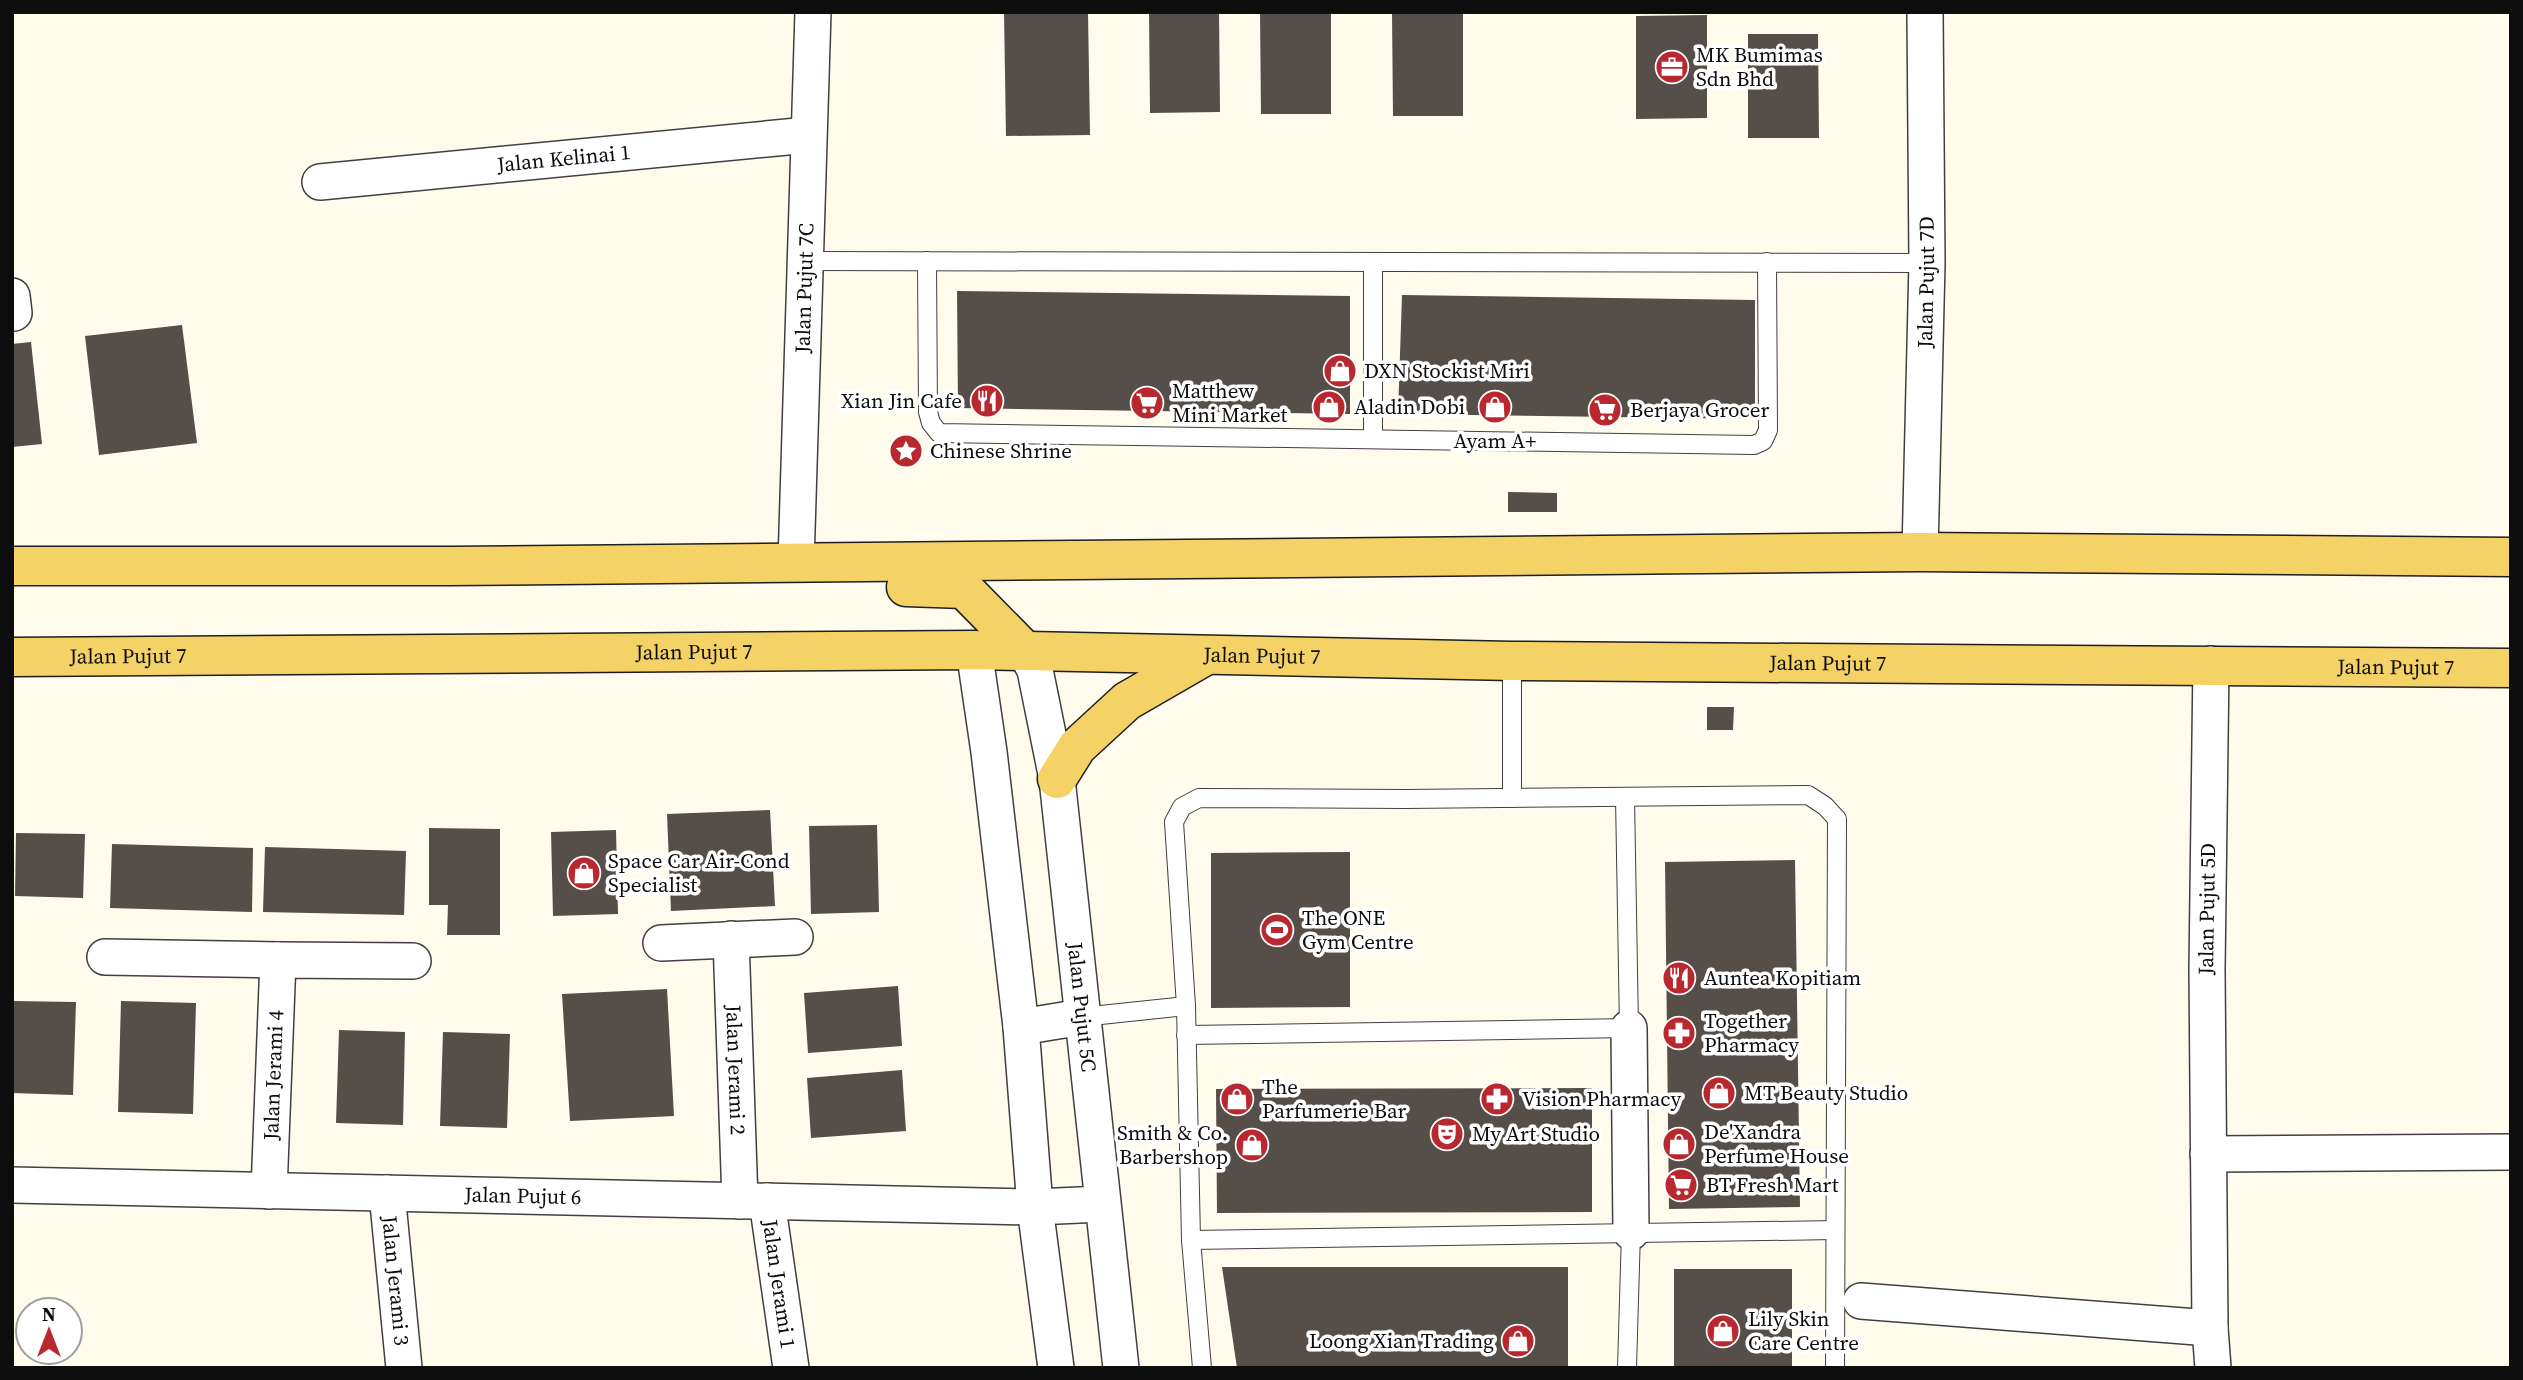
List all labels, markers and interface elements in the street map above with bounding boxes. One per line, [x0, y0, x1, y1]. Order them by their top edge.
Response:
place label: MK Bumimas Sdn Bhd [1696, 40, 1823, 93]
office icon: MK Bumimas Sdn Bhd [1653, 48, 1691, 86]
street label: Jalan Kelinai 1 [495, 137, 632, 179]
street label: Jalan Pujut 7D [1910, 216, 1941, 349]
street label: Jalan Pujut 7C [787, 222, 820, 355]
shop icon: DXN Stockist Miri [1321, 352, 1359, 390]
place label: DXN Stockist Miri [1364, 356, 1530, 385]
place label: Matthew Mini Market [1172, 376, 1288, 429]
restaurant icon: Xian Jin Cafe [968, 382, 1006, 420]
supermarket icon: Matthew Mini Market [1128, 384, 1166, 422]
place label: Xian Jin Cafe [841, 386, 962, 415]
shop icon: Aladin Dobi [1310, 388, 1348, 426]
shop icon: Ayam A+ [1476, 388, 1514, 426]
supermarket icon: Berjaya Grocer [1586, 391, 1624, 429]
place label: Aladin Dobi [1354, 392, 1465, 421]
place label: Berjaya Grocer [1630, 395, 1770, 424]
place label: Ayam A+ [1454, 426, 1536, 455]
place icon: Chinese Shrine [887, 432, 925, 470]
place label: Chinese Shrine [930, 436, 1072, 465]
street label: Jalan Pujut 7 [634, 637, 753, 666]
street label: Jalan Pujut 7 [1202, 640, 1321, 671]
street label: Jalan Pujut 7 [68, 641, 187, 671]
street label: Jalan Pujut 7 [1768, 648, 1887, 678]
street label: Jalan Pujut 7 [2336, 652, 2455, 682]
street label: Jalan Pujut 5D [2191, 843, 2222, 976]
place label: Space Car Air-Cond Specialist [608, 846, 790, 899]
shop icon: Space Car Air-Cond Specialist [565, 854, 603, 892]
place label: The ONE Gym Centre [1302, 903, 1414, 956]
sports icon: The ONE Gym Centre [1258, 911, 1296, 949]
street label: Jalan Pujut 5C [1061, 940, 1104, 1073]
restaurant icon: Auntea Kopitiam [1660, 959, 1698, 997]
place label: Auntea Kopitiam [1704, 963, 1861, 992]
street label: Jalan Jerami 2 [719, 1003, 753, 1136]
place label: Together Pharmacy [1704, 1006, 1799, 1059]
street label: Jalan Jerami 4 [256, 1009, 290, 1142]
pharmacy icon: Together Pharmacy [1660, 1014, 1698, 1052]
place label: The Parfumerie Bar [1262, 1072, 1406, 1125]
shop icon: MT Beauty Studio [1700, 1074, 1738, 1112]
place label: MT Beauty Studio [1744, 1078, 1908, 1107]
shop icon: The Parfumerie Bar [1218, 1080, 1256, 1118]
pharmacy icon: Vision Pharmacy [1478, 1080, 1516, 1118]
place label: Vision Pharmacy [1522, 1084, 1682, 1113]
theatre icon: My Art Studio [1428, 1115, 1466, 1153]
place label: De'Xandra Perfume House [1704, 1117, 1849, 1170]
place label: Smith & Co. Barbershop [1117, 1118, 1228, 1171]
place label: My Art Studio [1472, 1119, 1600, 1148]
shop icon: De'Xandra Perfume House [1660, 1125, 1698, 1163]
shop icon: Smith & Co. Barbershop [1233, 1126, 1271, 1164]
supermarket icon: BT Fresh Mart [1662, 1166, 1700, 1204]
place label: BT Fresh Mart [1706, 1170, 1839, 1199]
street label: Jalan Pujut 6 [463, 1180, 582, 1211]
street label: Jalan Jerami 3 [375, 1213, 417, 1347]
street label: Jalan Jerami 1 [756, 1217, 803, 1351]
north arrow [14, 1296, 84, 1366]
text: N [42, 1301, 56, 1327]
place label: Lily Skin Care Centre [1748, 1304, 1859, 1357]
shop icon: Lily Skin Care Centre [1704, 1312, 1742, 1350]
shop icon: Loong Xian Trading [1499, 1322, 1537, 1360]
place label: Loong Xian Trading [1309, 1326, 1494, 1355]

